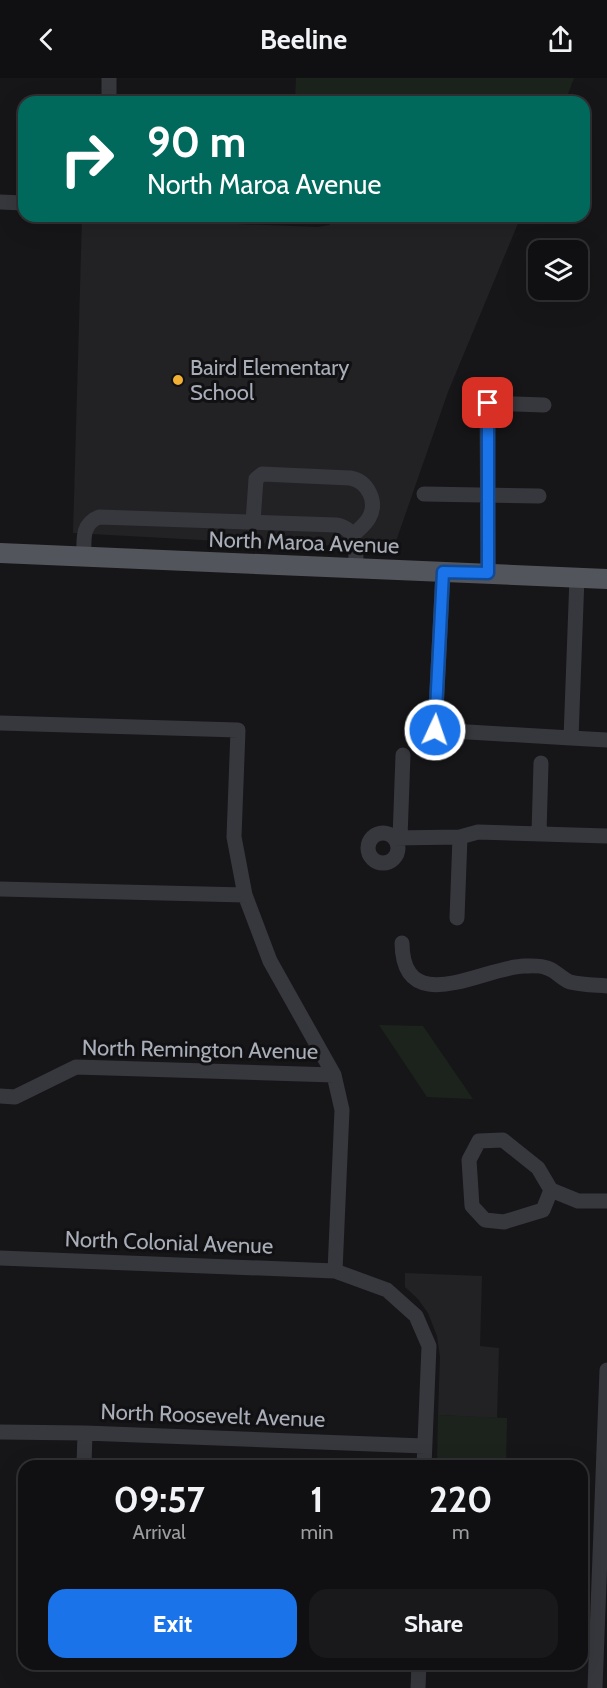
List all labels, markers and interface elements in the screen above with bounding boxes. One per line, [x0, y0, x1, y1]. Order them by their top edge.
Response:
icon: back [30, 23, 63, 56]
text: Beeline [260, 23, 347, 56]
icon: share [544, 23, 577, 56]
text: 90 m [147, 116, 246, 168]
icon: right [48, 120, 126, 198]
text: North Maroa Avenue [147, 168, 381, 201]
map controls [528, 240, 588, 300]
button: layers [528, 240, 588, 300]
place label: Baird Elementary School [190, 354, 349, 406]
marker: Baird Elementary School [171, 373, 185, 387]
pin [462, 377, 513, 428]
icon: arrive [471, 386, 504, 419]
street label: North Maroa Avenue [208, 526, 400, 559]
position arrow [403, 698, 467, 762]
street label: North Remington Avenue [82, 1034, 318, 1065]
street label: North Colonial Avenue [64, 1225, 274, 1260]
street label: North Roosevelt Avenue [100, 1398, 326, 1433]
text: 09:57 [114, 1477, 205, 1521]
text: 1 [310, 1477, 324, 1521]
text: 220 [429, 1477, 492, 1521]
text: Arrival [133, 1520, 186, 1544]
text: min [300, 1520, 333, 1544]
text: m [452, 1520, 469, 1544]
button: Exit [48, 1589, 297, 1658]
button: Share [309, 1589, 558, 1658]

